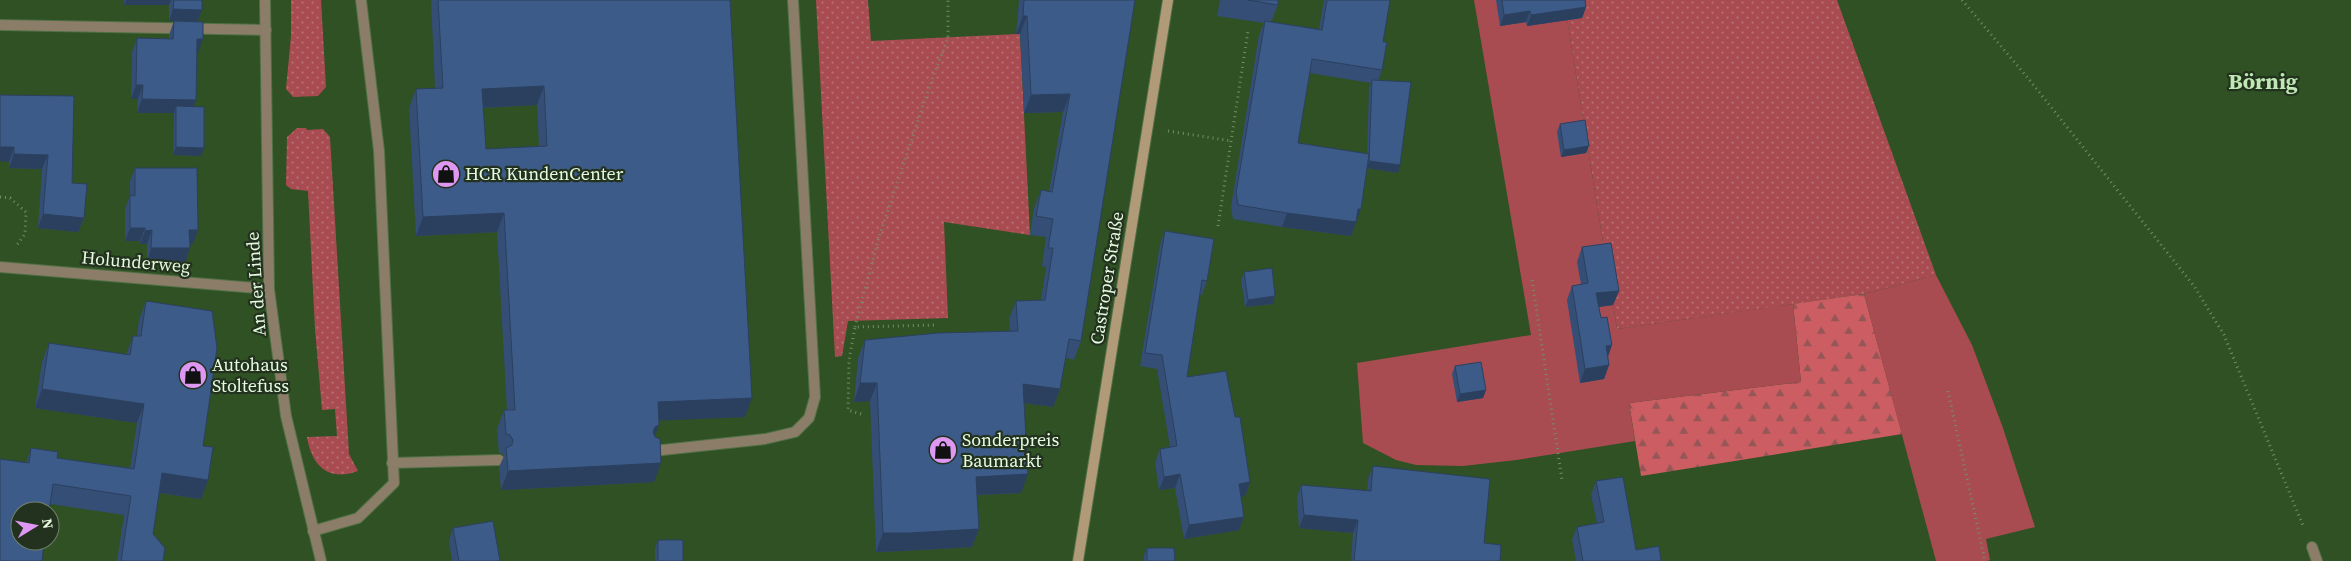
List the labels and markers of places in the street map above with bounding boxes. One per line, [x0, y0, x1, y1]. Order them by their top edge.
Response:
shop icon: HCR KundenCenter [431, 159, 461, 189]
place label: HCR KundenCenter [465, 161, 624, 186]
place label: Autohaus Stoltefuss [212, 352, 289, 398]
shop icon: Autohaus Stoltefuss [178, 360, 208, 390]
place label: Sonderpreis Baumarkt [962, 427, 1059, 473]
shop icon: Sonderpreis Baumarkt [928, 435, 958, 465]

